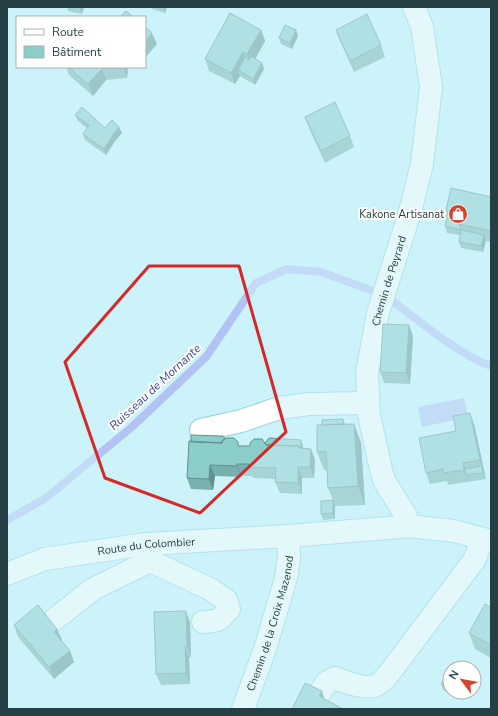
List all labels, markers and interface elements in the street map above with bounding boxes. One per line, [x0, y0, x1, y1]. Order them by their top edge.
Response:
legend [16, 16, 146, 68]
text: Route [52, 24, 84, 40]
text: Bâtiment [52, 44, 102, 60]
shop icon: Kakone Artisanat [447, 203, 469, 225]
place label: Kakone Artisanat [359, 207, 444, 222]
street label: Chemin de Peyrard [368, 234, 410, 327]
water label: Ruisseau de Mornante [106, 340, 205, 434]
street label: Route du Colombier [96, 534, 196, 559]
street label: Chemin de la Croix Mazenod [243, 555, 297, 693]
north arrow [442, 660, 482, 700]
text: N [445, 667, 462, 682]

